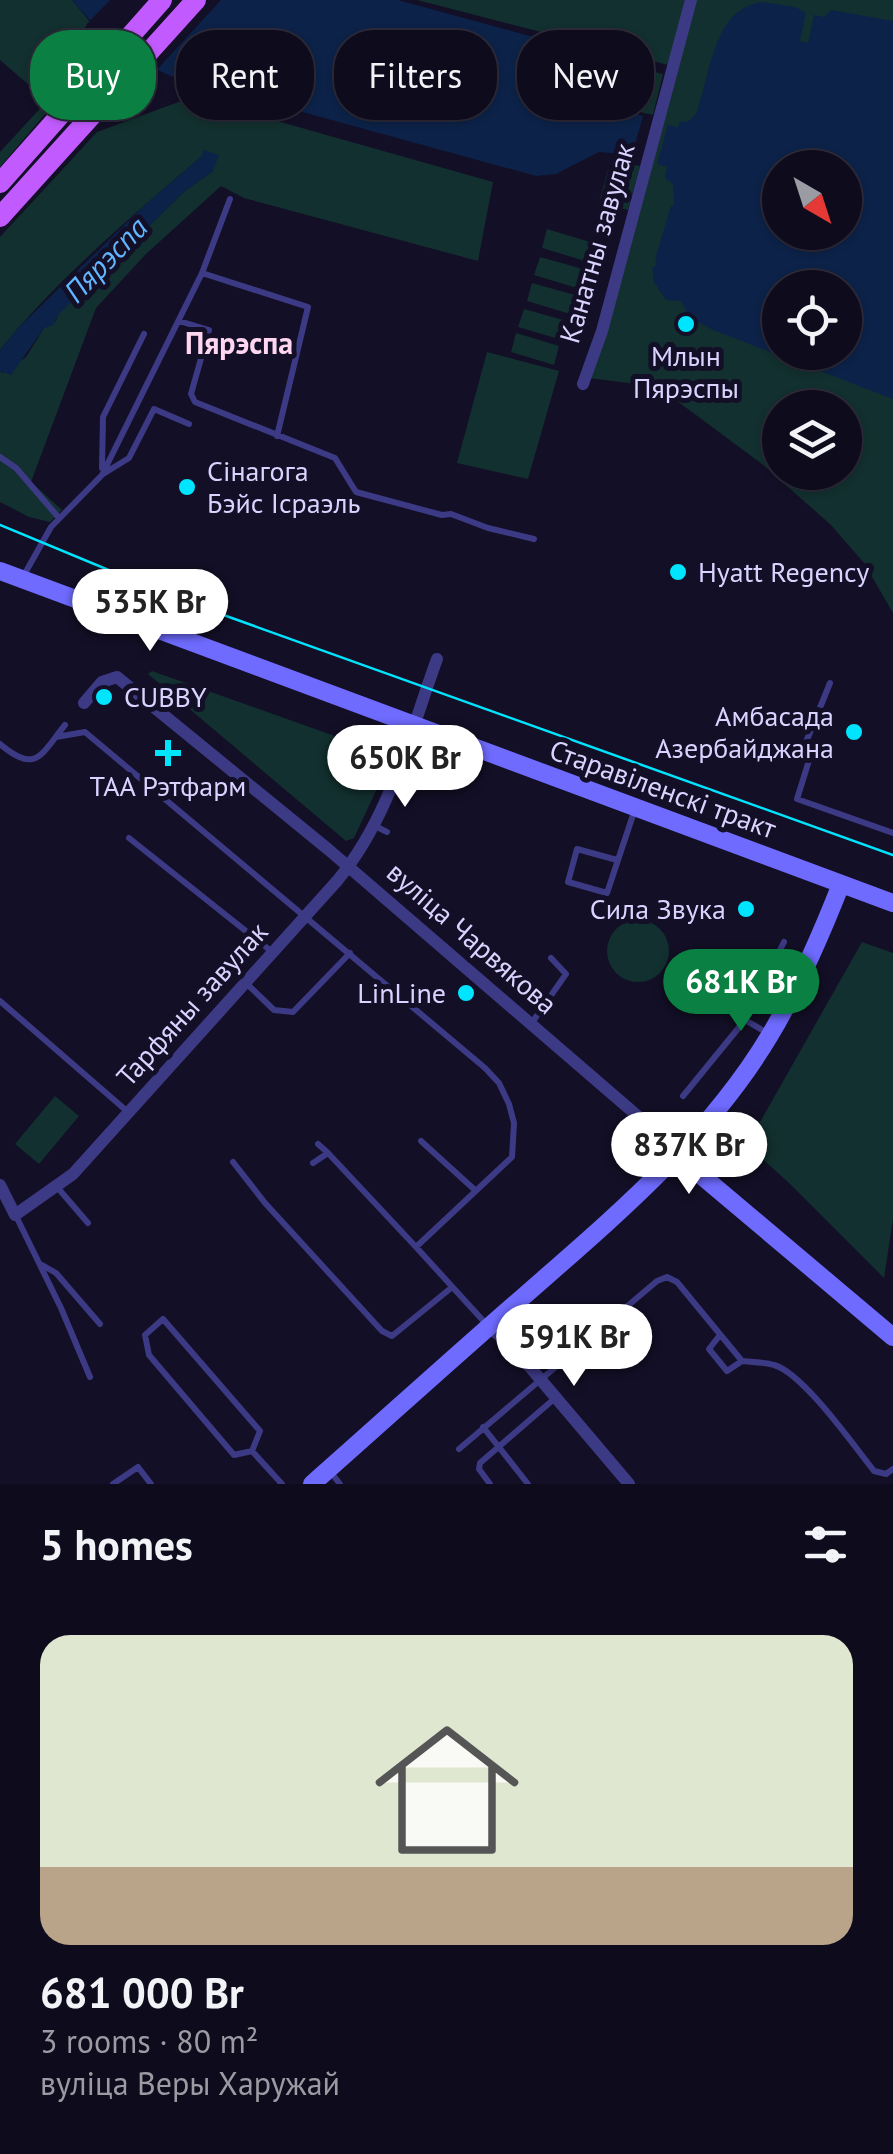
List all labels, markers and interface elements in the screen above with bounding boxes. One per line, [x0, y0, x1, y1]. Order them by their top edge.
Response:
chip: Buy [30, 30, 156, 120]
chip: Rent [176, 30, 314, 120]
chip: Filters [334, 30, 497, 120]
chip: New [517, 30, 654, 120]
street label: Канатны завулак [550, 138, 643, 347]
north arrow [762, 150, 862, 250]
map controls [762, 150, 862, 490]
water label: Пярэспа [55, 208, 155, 310]
button: locate [762, 270, 862, 370]
marker: Млын Пярэспы [675, 313, 697, 335]
district label: Пярэспа [185, 323, 293, 362]
place label: Млын Пярэспы [633, 337, 739, 406]
button: layers [762, 390, 862, 490]
place label: Сінагога Бэйс Ісраэль [207, 452, 361, 521]
marker: Сінагога Бэйс Ісраэль [176, 476, 198, 498]
place label: Hyatt Regency [698, 553, 869, 590]
marker: Hyatt Regency [667, 561, 689, 583]
pin: 535K Br [58, 569, 242, 654]
text: 535K Br [94, 580, 206, 622]
place label: CUBBY [124, 678, 207, 715]
marker: CUBBY [93, 686, 115, 708]
place label: Амбасада Азербайджана [655, 697, 834, 766]
marker: Амбасада Азербайджана [843, 721, 865, 743]
pin: 650K Br [313, 725, 497, 810]
street label: Старавіленскі тракт [545, 730, 782, 847]
text: 650K Br [349, 736, 461, 778]
marker: ТАА Рэтфарм [157, 742, 179, 764]
place label: ТАА Рэтфарм [90, 767, 246, 804]
street label: вуліца Чарвякова [379, 853, 565, 1022]
place label: Сила Звука [590, 890, 726, 927]
marker: Сила Звука [735, 898, 757, 920]
street label: Тарфяны завулак [108, 913, 276, 1094]
pin: 681K Br [649, 949, 833, 1034]
text: 681K Br [685, 960, 797, 1002]
place label: LinLine [357, 974, 446, 1011]
marker: LinLine [455, 982, 477, 1004]
pin: 837K Br [597, 1112, 781, 1197]
text: 837K Br [633, 1123, 745, 1165]
pin: 591K Br [482, 1304, 666, 1389]
text: 591K Br [518, 1315, 630, 1357]
text: 5 homes [40, 1517, 193, 1572]
icon: filters [798, 1517, 853, 1572]
icon: home [357, 1700, 537, 1880]
text: 681 000 Br [40, 1965, 244, 2020]
text: 3 rooms · 80 m² [40, 2020, 258, 2062]
text: вуліца Веры Харужай [40, 2062, 340, 2104]

